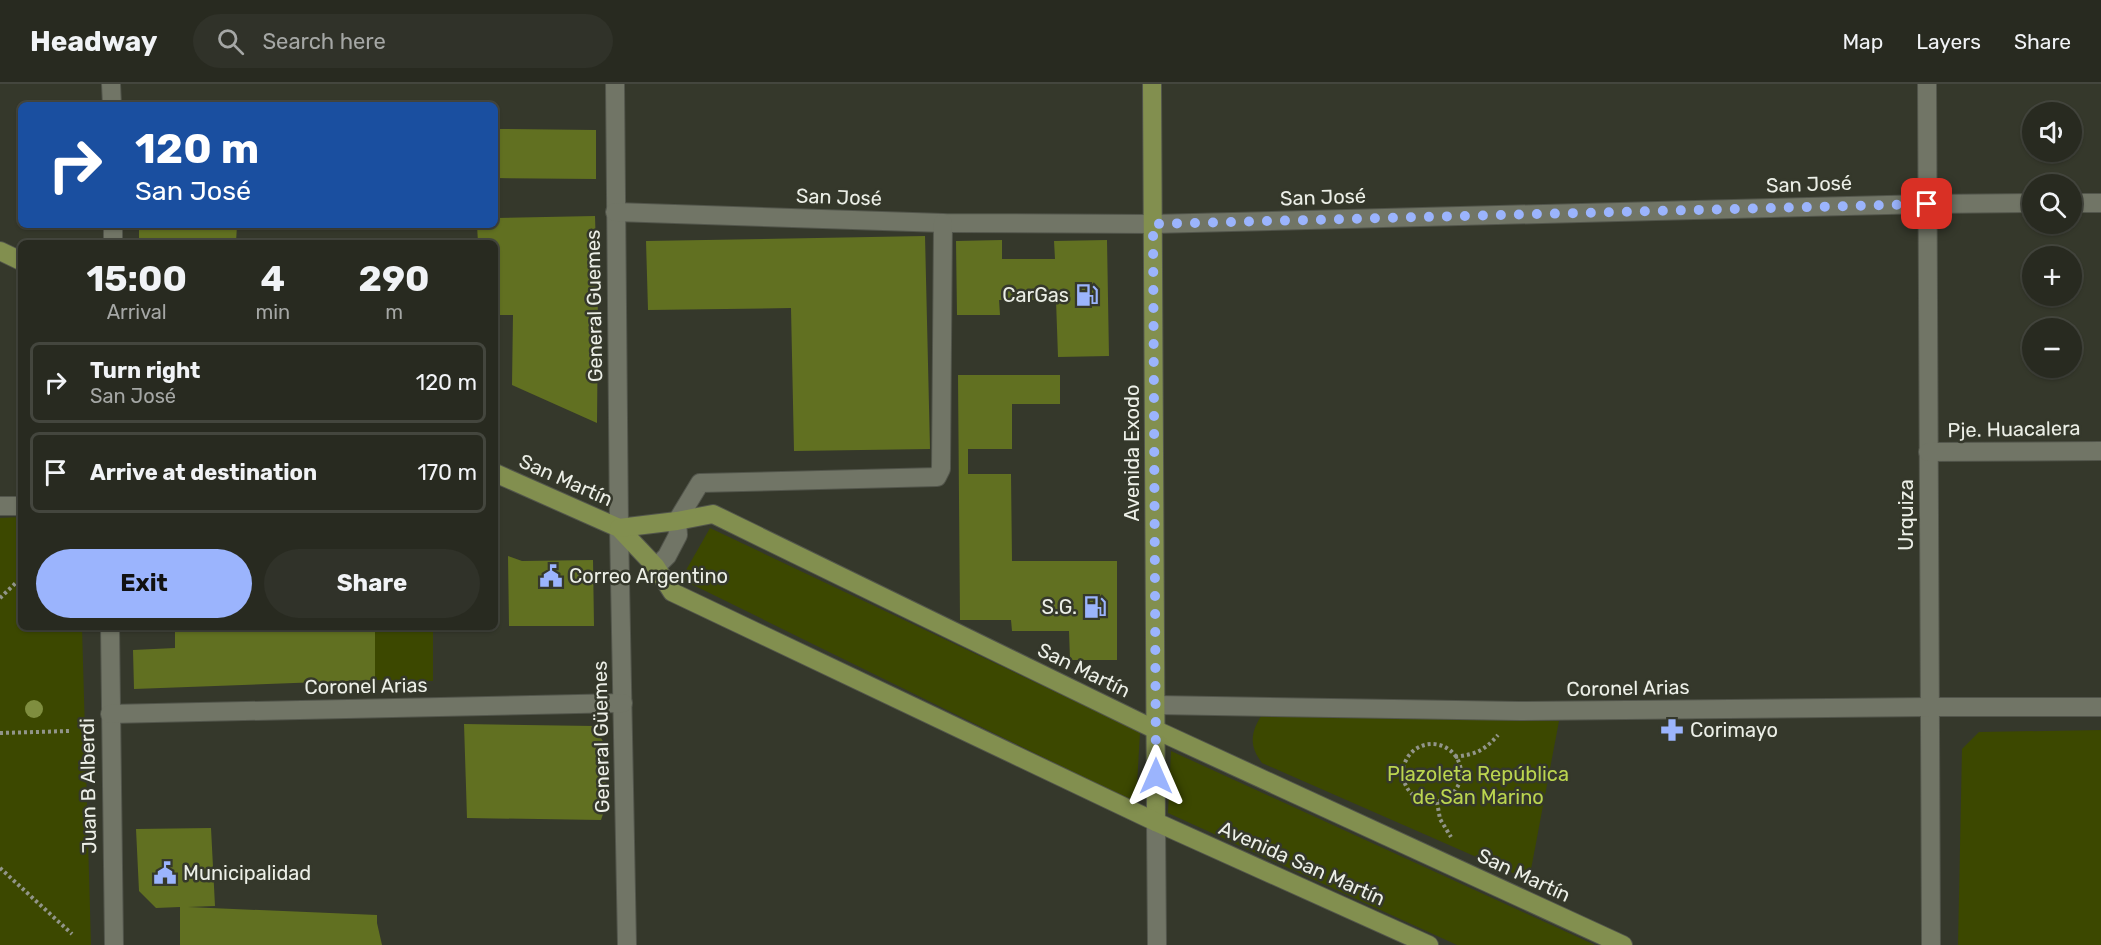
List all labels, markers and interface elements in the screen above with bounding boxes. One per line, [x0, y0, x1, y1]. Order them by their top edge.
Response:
search box [193, 14, 613, 68]
text: Headway [30, 25, 157, 58]
icon: search [214, 25, 247, 58]
text: Search here [262, 28, 386, 55]
text: Map [1842, 29, 1883, 54]
text: Layers [1916, 29, 1981, 54]
text: Share [2014, 29, 2071, 54]
map controls [2022, 102, 2082, 378]
button: sound [2022, 102, 2082, 162]
text: 120 m [135, 124, 259, 174]
icon: right [36, 126, 114, 204]
street label: San José [1766, 171, 1852, 197]
button: search [2022, 174, 2082, 234]
text: San José [135, 175, 251, 207]
pin [1901, 178, 1952, 229]
street label: San José [796, 184, 882, 210]
street label: San José [1280, 184, 1366, 210]
icon: arrive [1910, 187, 1943, 220]
street label: General Guemes [581, 230, 607, 382]
button: + [2022, 246, 2082, 306]
text: 15:00 [86, 257, 187, 300]
text: 4 [261, 257, 285, 300]
text: 290 [359, 257, 430, 300]
fuel station icon: CarGas [1074, 282, 1100, 308]
place label: CarGas [1002, 283, 1069, 307]
text: Arrival [107, 300, 167, 324]
text: min [255, 300, 290, 324]
text: m [385, 300, 403, 324]
button: − [2022, 318, 2082, 378]
text: Turn right [90, 357, 200, 384]
icon: right [39, 366, 72, 399]
text: 120 m [416, 369, 477, 396]
text: San José [90, 384, 176, 408]
street label: Avenida Exodo [1120, 385, 1144, 521]
street label: Pje. Huacalera [1947, 416, 2081, 442]
street label: San Martín [516, 449, 616, 511]
icon: arrive [39, 456, 72, 489]
text: Arrive at destination [90, 459, 317, 486]
text: 170 m [417, 459, 477, 486]
street label: Urquiza [1894, 479, 1918, 551]
button: Exit [36, 549, 252, 618]
button: Share [264, 549, 480, 618]
public building icon: Correo Argentino [538, 563, 564, 589]
place label: Correo Argentino [569, 564, 728, 588]
fuel station icon: S.G. [1082, 594, 1108, 620]
place label: S.G. [1041, 595, 1077, 619]
street label: San Martín [1034, 637, 1134, 703]
street label: General Güemes [588, 661, 614, 813]
street label: Coronel Arias [304, 673, 428, 699]
street label: Coronel Arias [1566, 675, 1690, 701]
pharmacy icon: Corimayo [1659, 717, 1685, 743]
street label: Juan B Alberdi [75, 718, 101, 854]
place label: Corimayo [1690, 718, 1778, 742]
position arrow [1124, 744, 1188, 808]
park label: Plazoleta República de San Marino [1387, 762, 1569, 809]
street label: Avenida San Martín [1215, 816, 1389, 910]
street label: San Martín [1474, 843, 1574, 907]
public building icon: Municipalidad [152, 860, 178, 886]
place label: Municipalidad [183, 861, 311, 885]

